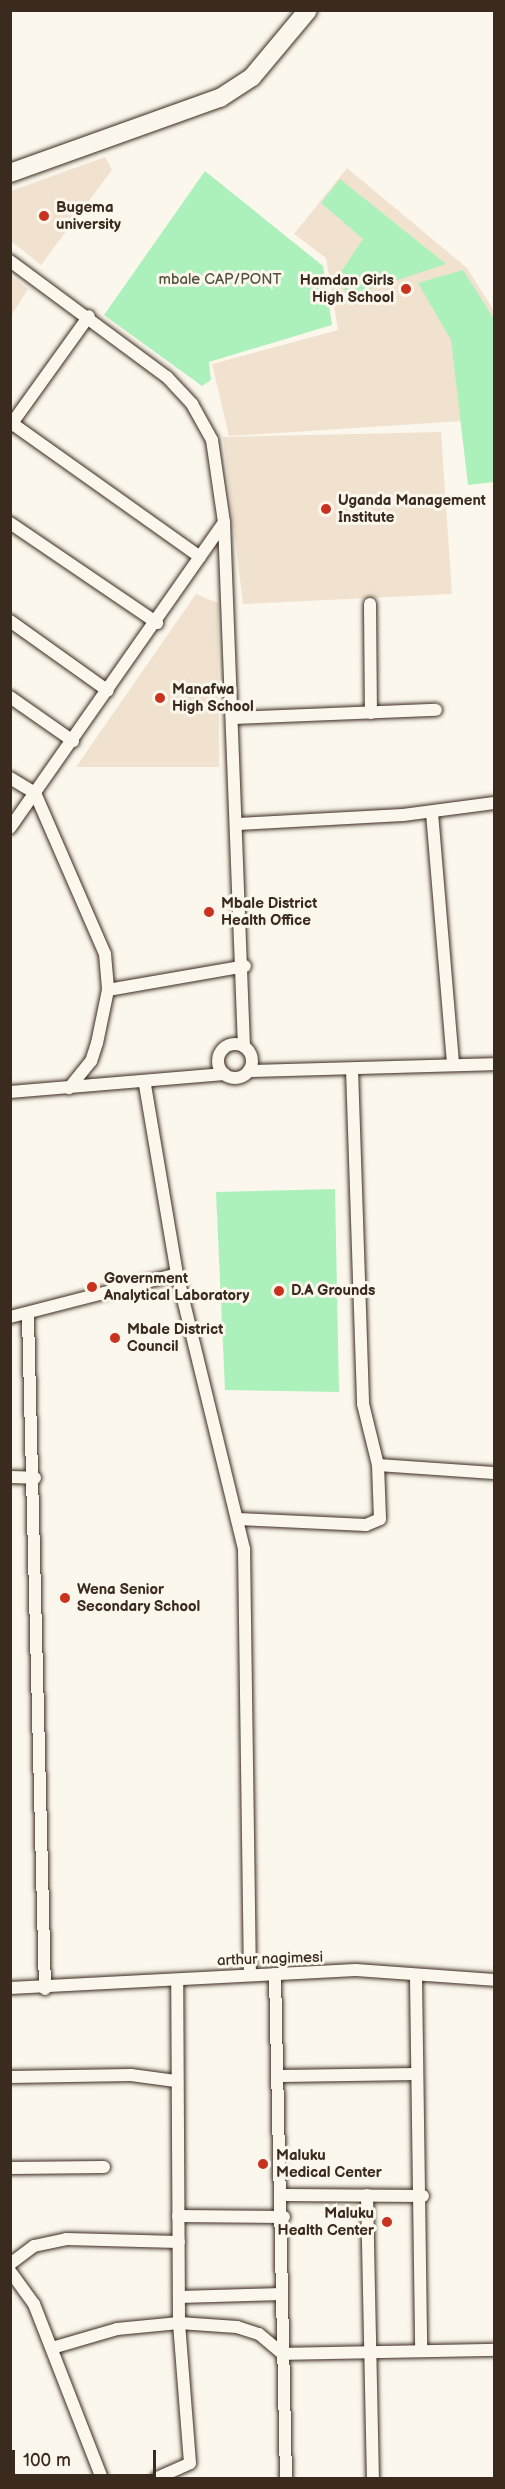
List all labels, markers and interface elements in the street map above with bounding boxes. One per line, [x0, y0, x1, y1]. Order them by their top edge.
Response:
place label: Bugema university [56, 198, 121, 233]
marker: Bugema university [37, 209, 51, 223]
park label: mbale CAP/PONT [159, 271, 281, 289]
place label: Hamdan Girls High School [300, 271, 394, 306]
marker: Hamdan Girls High School [399, 282, 413, 296]
place label: Uganda Management Institute [338, 491, 486, 526]
marker: Uganda Management Institute [319, 502, 333, 516]
place label: Manafwa High School [172, 680, 254, 715]
marker: Manafwa High School [153, 691, 167, 705]
place label: Mbale District Health Office [221, 894, 317, 929]
marker: Mbale District Health Office [202, 905, 216, 919]
place label: Government Analytical Laboratory [104, 1269, 249, 1304]
marker: Government Analytical Laboratory [85, 1280, 99, 1294]
place label: D.A Grounds [291, 1282, 375, 1300]
marker: D.A Grounds [272, 1284, 286, 1298]
place label: Mbale District Council [127, 1320, 223, 1355]
marker: Mbale District Council [108, 1331, 122, 1345]
place label: Wena Senior Secondary School [77, 1580, 201, 1615]
marker: Wena Senior Secondary School [58, 1591, 72, 1605]
street label: arthur nagimesi [217, 1948, 323, 1970]
place label: Maluku Medical Center [276, 2146, 382, 2181]
marker: Maluku Medical Center [254, 2155, 272, 2173]
place label: Maluku Health Center [278, 2204, 374, 2239]
marker: Maluku Health Center [378, 2213, 396, 2231]
scale bar [15, 2438, 159, 2476]
text: 100 m [23, 2450, 71, 2471]

